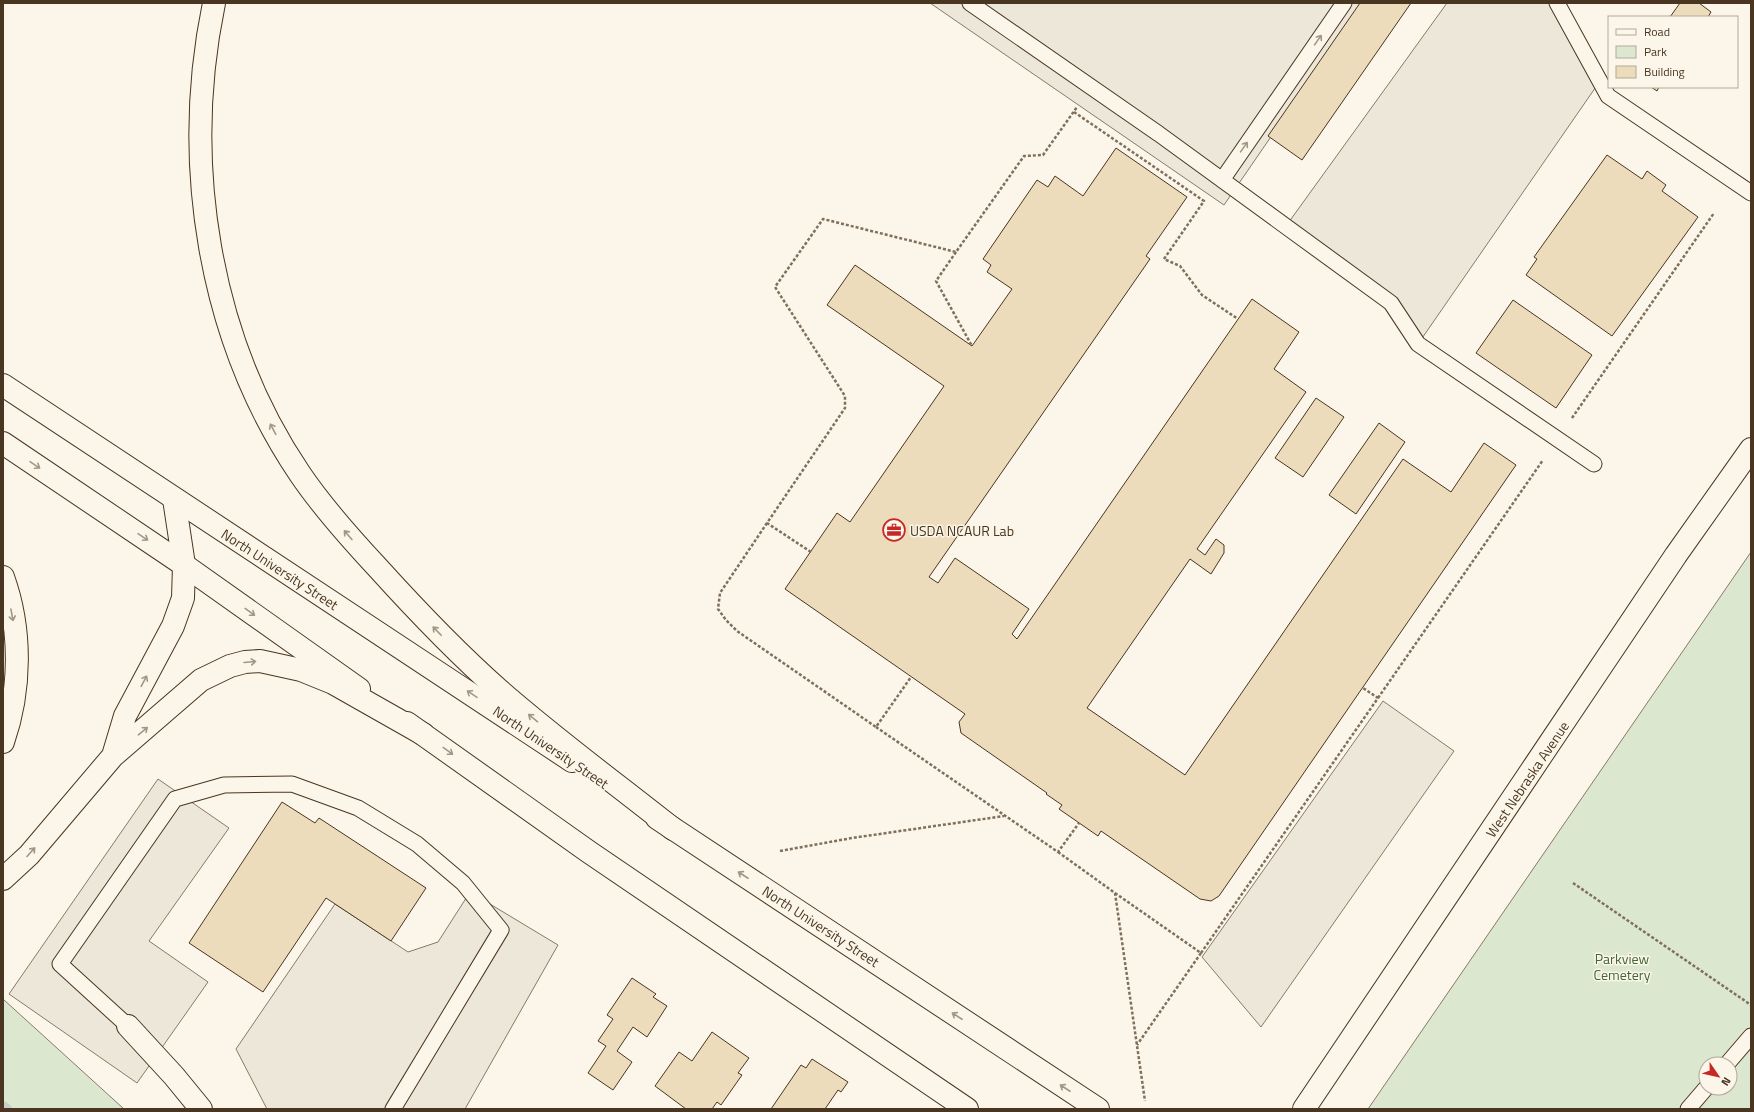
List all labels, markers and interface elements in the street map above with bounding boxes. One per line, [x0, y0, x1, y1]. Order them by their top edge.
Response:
legend [1608, 16, 1738, 88]
text: Road [1644, 22, 1670, 41]
one-way arrow [1314, 35, 1322, 46]
text: Park [1644, 42, 1667, 61]
text: Building [1644, 62, 1685, 81]
one-way arrow [1240, 142, 1248, 153]
one-way arrow [269, 424, 277, 436]
one-way arrow [30, 461, 41, 469]
office icon: USDA NCAUR Lab [881, 517, 907, 543]
place label: USDA NCAUR Lab [910, 520, 1014, 541]
street label: North University Street [217, 523, 343, 615]
one-way arrow [344, 530, 353, 540]
one-way arrow [137, 534, 149, 542]
one-way arrow [244, 607, 255, 616]
one-way arrow [9, 608, 17, 621]
one-way arrow [432, 626, 442, 636]
one-way arrow [243, 659, 256, 666]
one-way arrow [140, 675, 148, 687]
one-way arrow [467, 690, 478, 698]
street label: North University Street [489, 700, 613, 794]
one-way arrow [528, 713, 539, 722]
street label: West Nebraska Avenue [1480, 717, 1574, 841]
one-way arrow [138, 726, 148, 735]
one-way arrow [442, 747, 453, 755]
one-way arrow [26, 847, 36, 857]
one-way arrow [738, 871, 749, 879]
street label: North University Street [758, 880, 884, 972]
park label: Parkview Cemetery [1594, 948, 1651, 985]
one-way arrow [952, 1012, 963, 1020]
north arrow [1698, 1056, 1738, 1096]
text: N [1718, 1074, 1735, 1089]
one-way arrow [1060, 1083, 1071, 1092]

